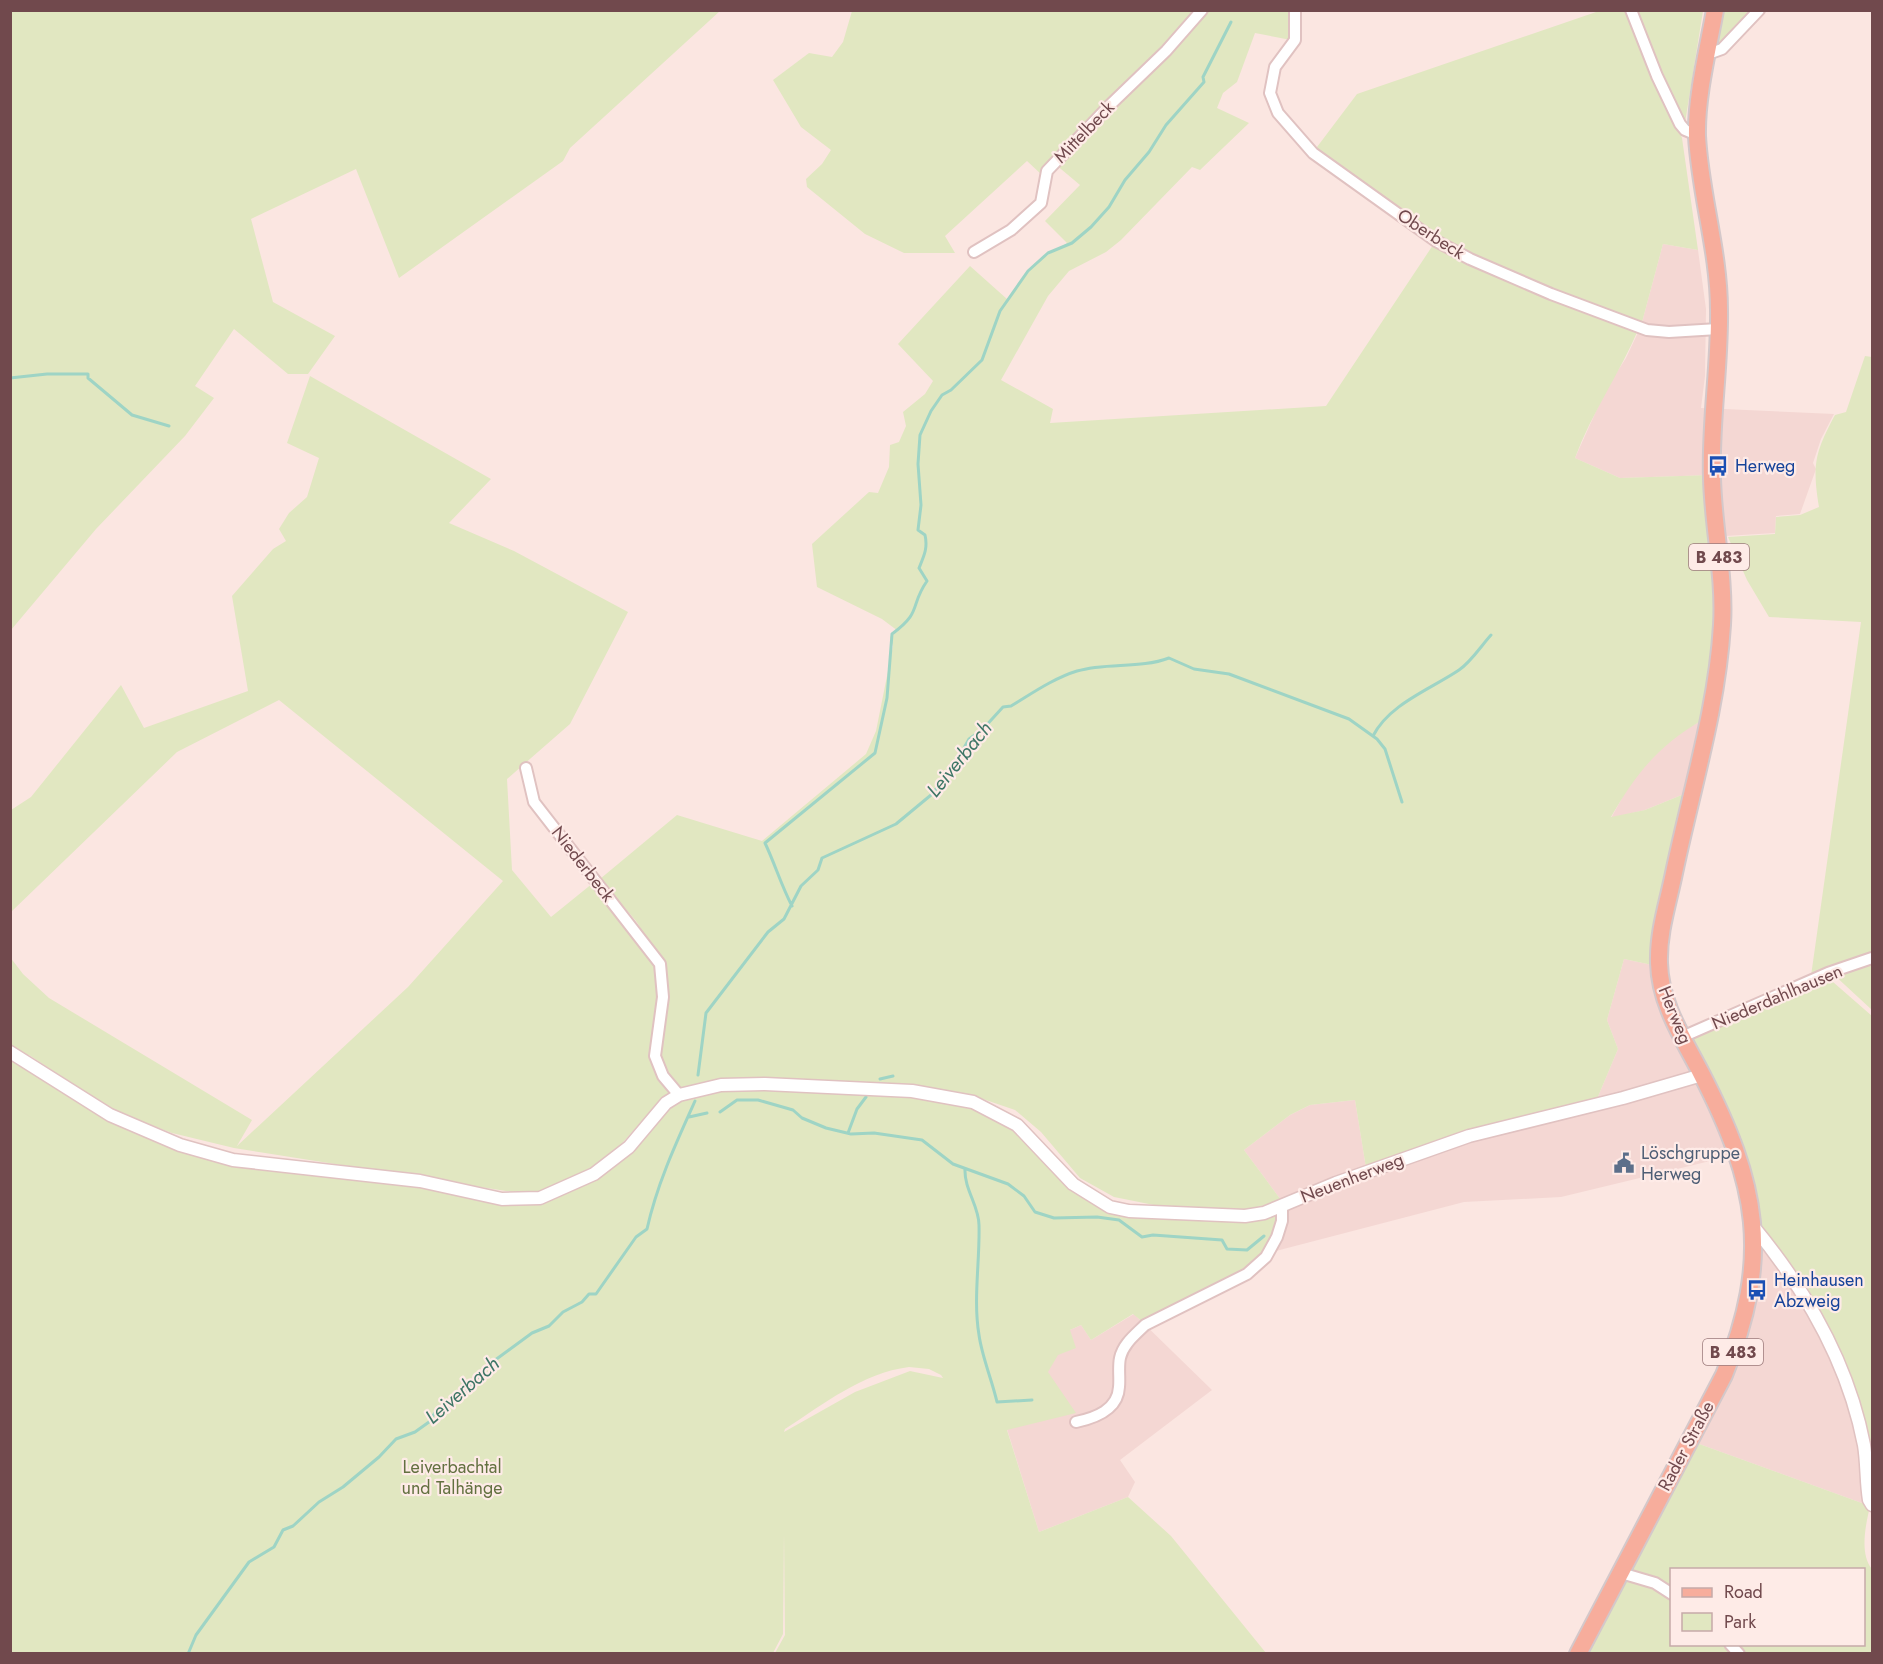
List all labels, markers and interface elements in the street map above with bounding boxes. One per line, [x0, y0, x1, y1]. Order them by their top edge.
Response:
street label: Mittelbeck [1048, 95, 1120, 169]
street label: Oberbeck [1392, 202, 1470, 266]
place label: Herweg [1735, 453, 1795, 479]
bus stop icon: Herweg [1706, 454, 1730, 478]
road number: B 483 [1689, 544, 1749, 570]
water label: Leiverbach [920, 715, 999, 804]
street label: Niederbeck [545, 821, 621, 907]
street label: Niederdahlhausen [1708, 958, 1846, 1036]
street label: Herweg [1652, 982, 1698, 1048]
place label: Löschgruppe Herweg [1641, 1140, 1740, 1187]
street label: Neuenherweg [1297, 1146, 1407, 1210]
public building icon: Löschgruppe Herweg [1612, 1151, 1636, 1175]
place label: Heinhausen Abzweig [1774, 1267, 1864, 1314]
bus stop icon: Heinhausen Abzweig [1745, 1278, 1769, 1302]
road number: B 483 [1703, 1339, 1763, 1365]
water label: Leiverbach [419, 1350, 506, 1431]
street label: Rader Straße [1651, 1396, 1721, 1496]
park label: Leiverbachtal und Talhänge [401, 1454, 503, 1501]
legend [1670, 1568, 1865, 1646]
text: Road [1724, 1579, 1763, 1605]
text: Park [1724, 1609, 1756, 1635]

